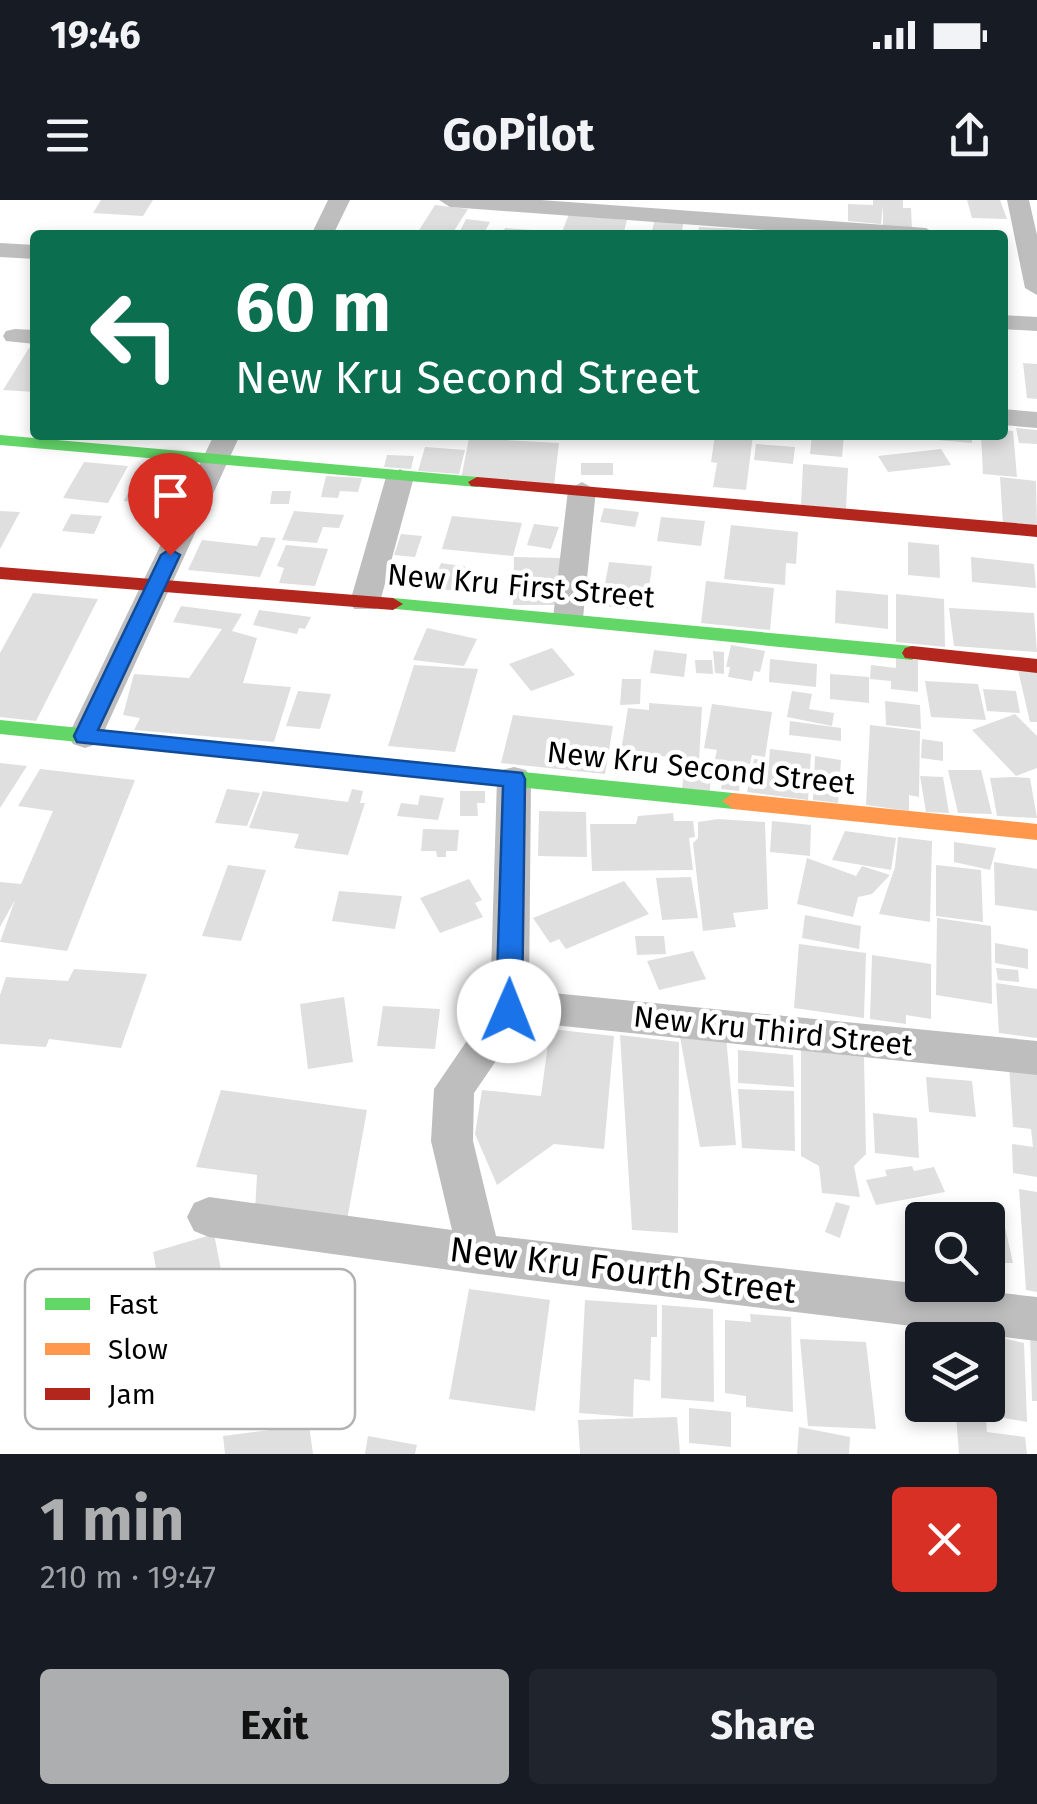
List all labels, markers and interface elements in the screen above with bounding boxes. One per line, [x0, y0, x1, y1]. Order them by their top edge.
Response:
text: 19:46 [50, 12, 141, 58]
icon: menu [40, 108, 95, 163]
text: GoPilot [443, 108, 594, 162]
icon: share [942, 108, 997, 163]
text: 60 m [235, 266, 391, 350]
icon: left [70, 270, 200, 400]
text: New Kru Second Street [235, 351, 700, 405]
pin [128, 453, 213, 556]
icon: arrive [143, 468, 198, 523]
street label: New Kru First Street [386, 556, 656, 616]
street label: New Kru Second Street [545, 734, 857, 802]
position arrow [457, 959, 561, 1063]
street label: New Kru Third Street [632, 998, 915, 1064]
map controls [905, 1202, 1005, 1422]
button: search [905, 1202, 1005, 1302]
street label: New Kru Fourth Street [447, 1228, 799, 1312]
legend [25, 1269, 355, 1429]
text: Fast [108, 1288, 159, 1321]
button: layers [905, 1322, 1005, 1422]
text: Slow [108, 1333, 168, 1366]
text: Jam [108, 1378, 156, 1411]
text: 1 min [40, 1484, 184, 1556]
button: close [892, 1487, 997, 1592]
text: 210 m · 19:47 [40, 1558, 216, 1596]
button: Exit [40, 1669, 509, 1784]
button: Share [529, 1669, 997, 1784]

